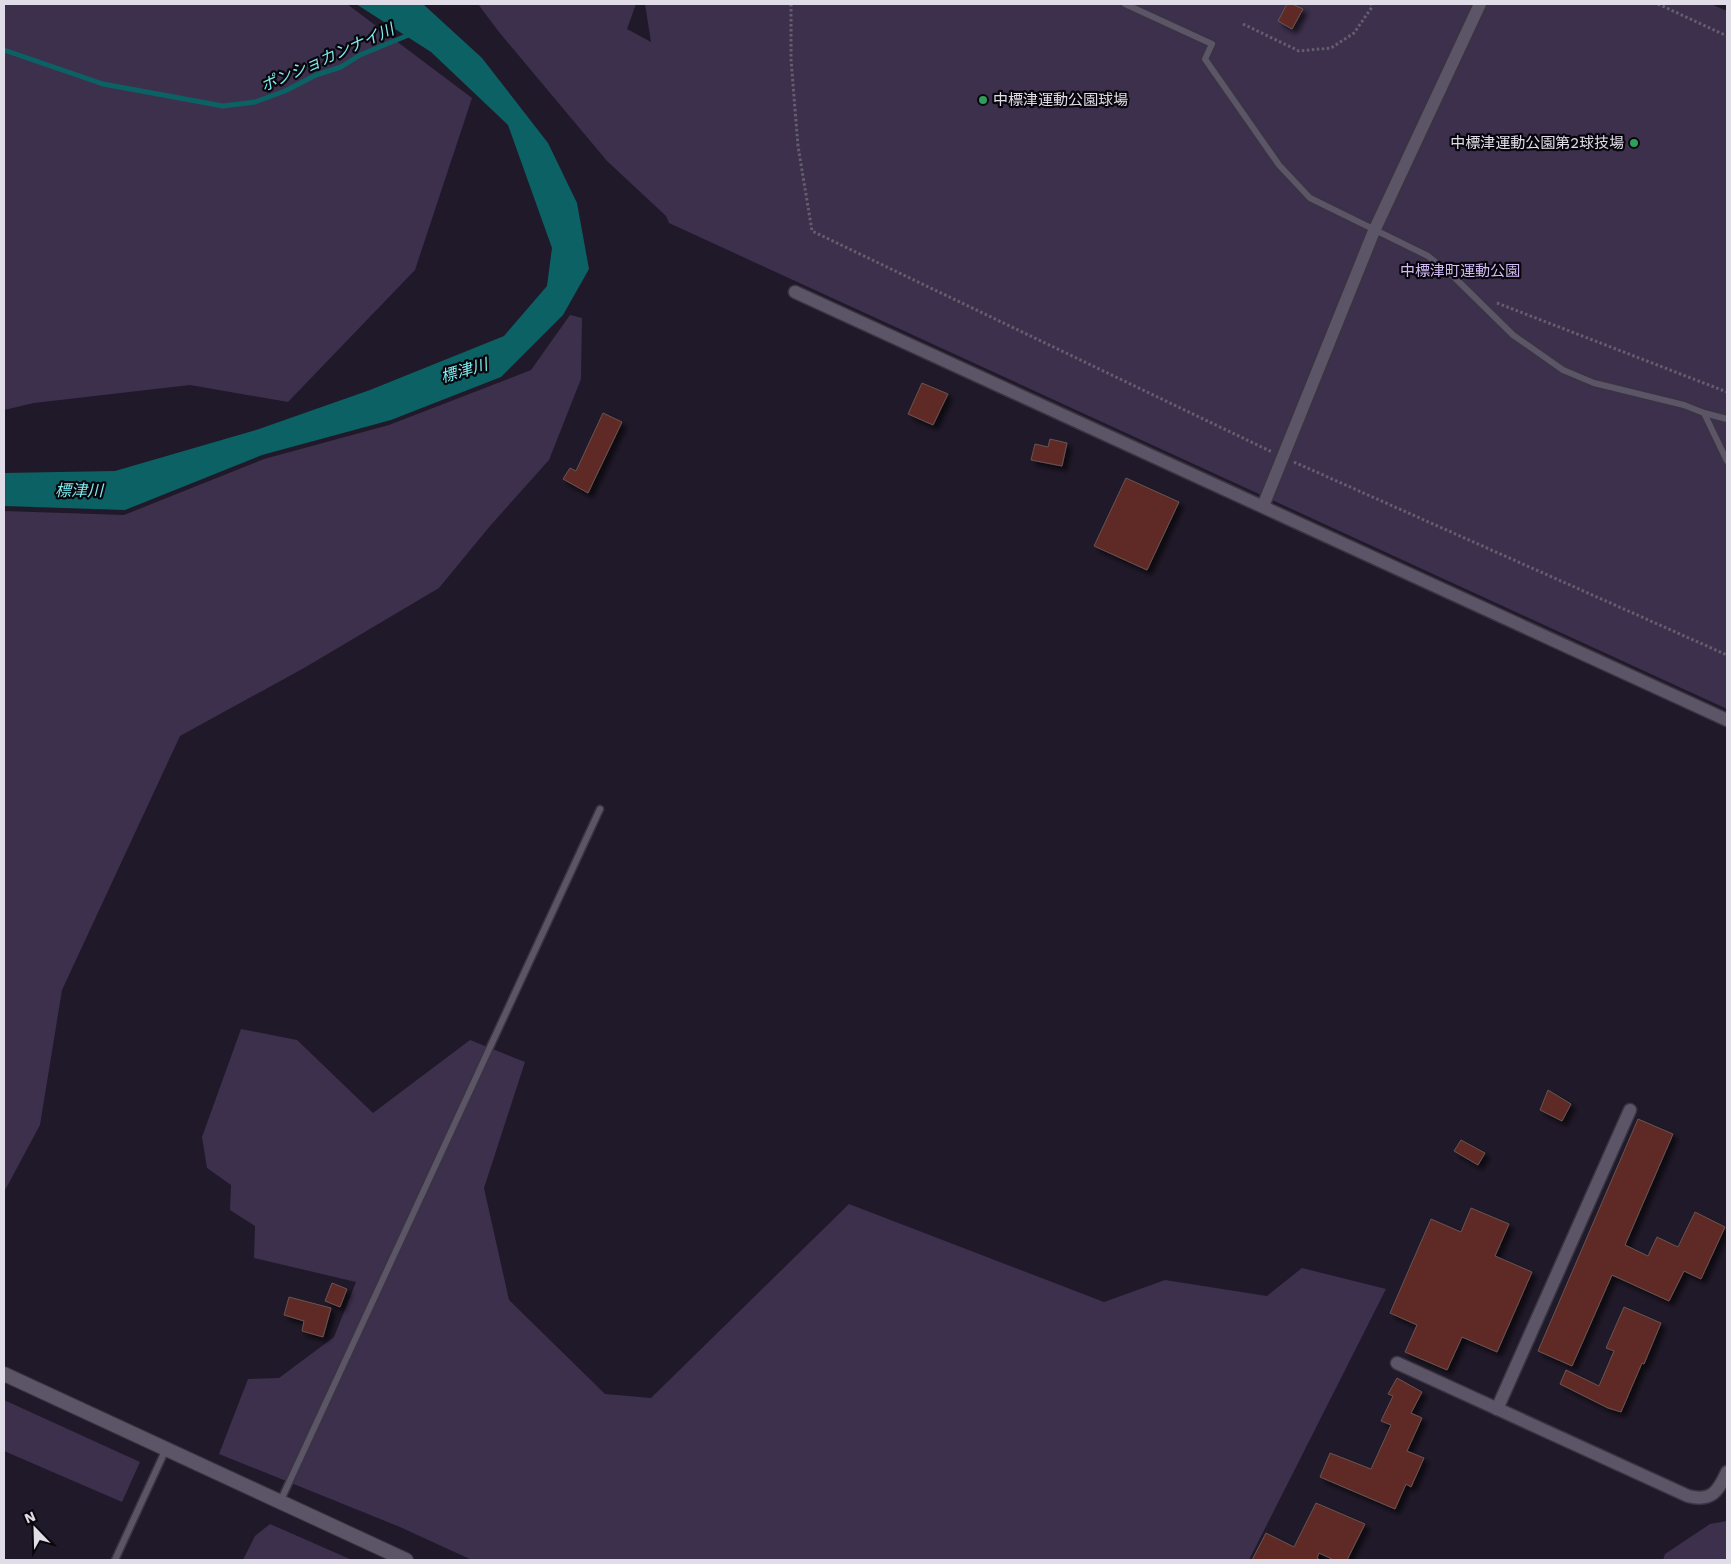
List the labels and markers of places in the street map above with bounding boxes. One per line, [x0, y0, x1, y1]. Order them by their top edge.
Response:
place label: 中標津運動公園球場 [993, 91, 1128, 109]
marker: 中標津運動公園球場 [977, 94, 989, 106]
place label: 中標津運動公園第2球技場 [1450, 134, 1624, 152]
marker: 中標津運動公園第2球技場 [1628, 137, 1640, 149]

